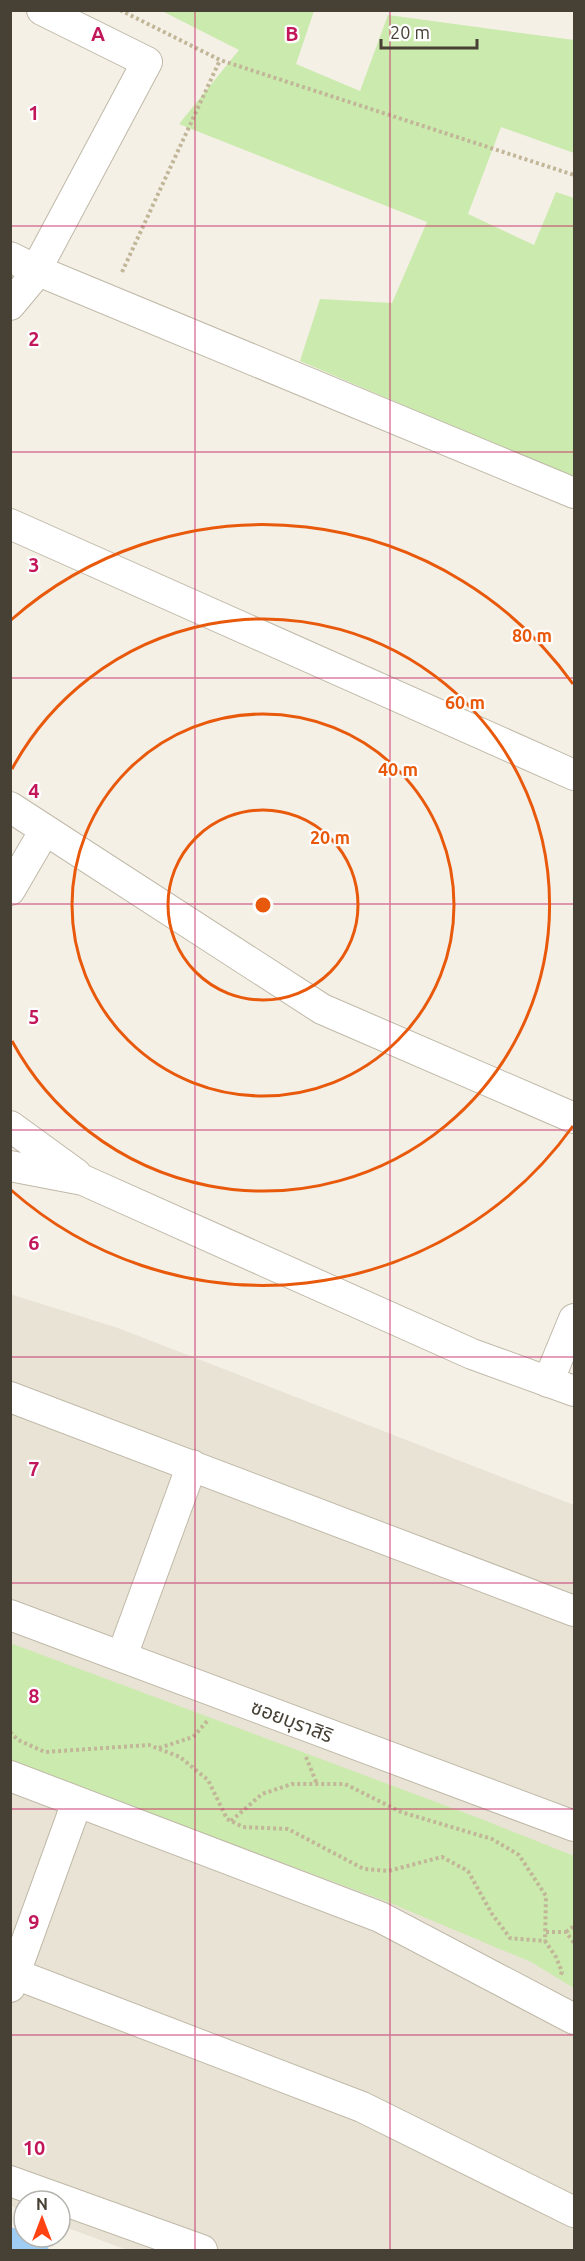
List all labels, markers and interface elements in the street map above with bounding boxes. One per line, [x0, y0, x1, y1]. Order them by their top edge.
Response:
scale bar [381, 12, 477, 50]
text: A [91, 22, 105, 45]
text: B [285, 22, 299, 45]
text: 20 m [390, 22, 430, 42]
text: 1 [28, 101, 40, 124]
text: 2 [28, 327, 40, 350]
text: 3 [28, 553, 40, 576]
text: 80 m [512, 625, 552, 645]
text: 60 m [445, 692, 485, 712]
text: 40 m [378, 759, 418, 779]
text: 4 [28, 779, 40, 802]
text: 20 m [310, 827, 350, 847]
centre of rings [253, 895, 273, 915]
text: 5 [28, 1005, 40, 1028]
text: 6 [28, 1231, 40, 1254]
text: 7 [28, 1457, 40, 1480]
text: 8 [28, 1684, 40, 1707]
street label: ซอยบุราสิริ [248, 1694, 336, 1748]
text: 9 [28, 1910, 40, 1933]
text: 10 [23, 2136, 45, 2159]
north arrow [12, 2189, 72, 2249]
text: N [36, 2195, 48, 2213]

